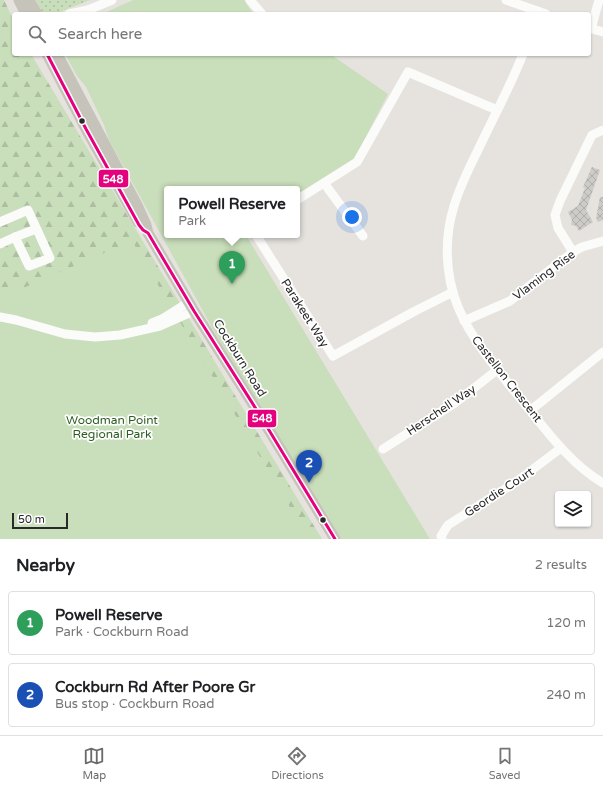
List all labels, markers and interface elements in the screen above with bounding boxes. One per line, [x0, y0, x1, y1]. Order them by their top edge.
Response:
search box [12, 12, 591, 56]
icon: search [26, 23, 48, 45]
text: Search here [58, 25, 142, 43]
unlabelled marker [77, 116, 87, 126]
line badge: 548 [98, 169, 129, 188]
text: 548 [103, 173, 123, 186]
popup [164, 186, 300, 238]
text: Powell Reserve [178, 195, 286, 213]
your location [342, 207, 362, 227]
text: Park [178, 213, 206, 229]
street label: Vlaming Rise [510, 247, 578, 303]
pin: 1 [219, 251, 245, 284]
street label: Parakeet Way [278, 276, 332, 350]
street label: Cockburn Road [211, 317, 269, 399]
street label: Castellon Crescent [469, 333, 545, 425]
street label: Herschell Way [404, 381, 479, 438]
line badge: 548 [247, 409, 277, 428]
text: 548 [252, 412, 272, 425]
park label: Woodman Point Regional Park [66, 413, 158, 441]
pin: 2 [296, 450, 322, 483]
street label: Geordie Court [462, 464, 537, 520]
map controls [555, 491, 591, 527]
button: layers [555, 491, 591, 527]
scale bar [12, 511, 68, 530]
text: 50 m [18, 513, 45, 526]
unlabelled marker [318, 515, 328, 525]
text: Nearby [16, 555, 75, 576]
text: 2 results [535, 557, 587, 573]
text: Powell Reserve [55, 606, 162, 624]
text: 1 [26, 615, 34, 631]
text: 120 m [546, 615, 586, 631]
text: Park · Cockburn Road [55, 624, 189, 640]
text: Cockburn Rd After Poore Gr [55, 678, 255, 696]
text: 2 [26, 687, 34, 703]
text: 240 m [546, 687, 586, 703]
text: Bus stop · Cockburn Road [55, 696, 215, 712]
tab: Map [82, 745, 106, 782]
tab: Directions [271, 745, 324, 782]
tab: Saved [489, 745, 521, 782]

